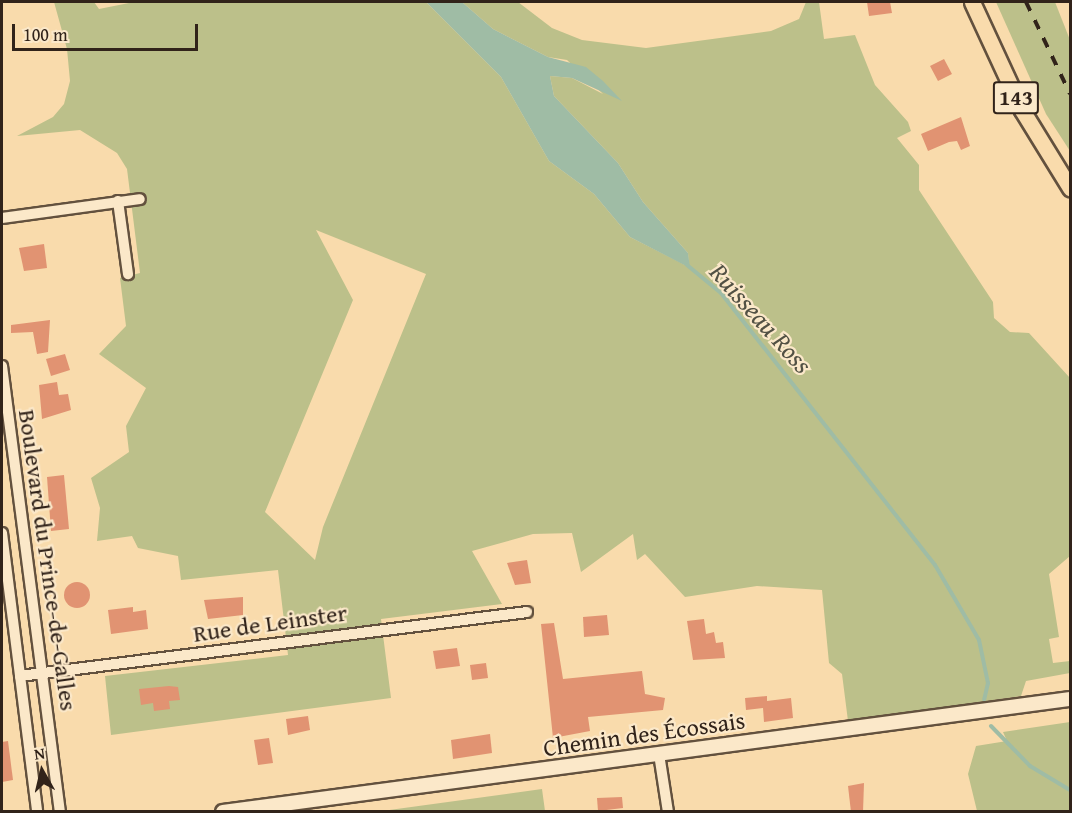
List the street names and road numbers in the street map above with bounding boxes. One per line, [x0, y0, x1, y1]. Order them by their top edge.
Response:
road number: 143 [992, 79, 1040, 117]
street label: Boulevard du Prince-de-Galles [13, 408, 83, 712]
street label: Rue de Leinster [191, 598, 349, 648]
street label: Chemin des Écossais [541, 706, 747, 762]

